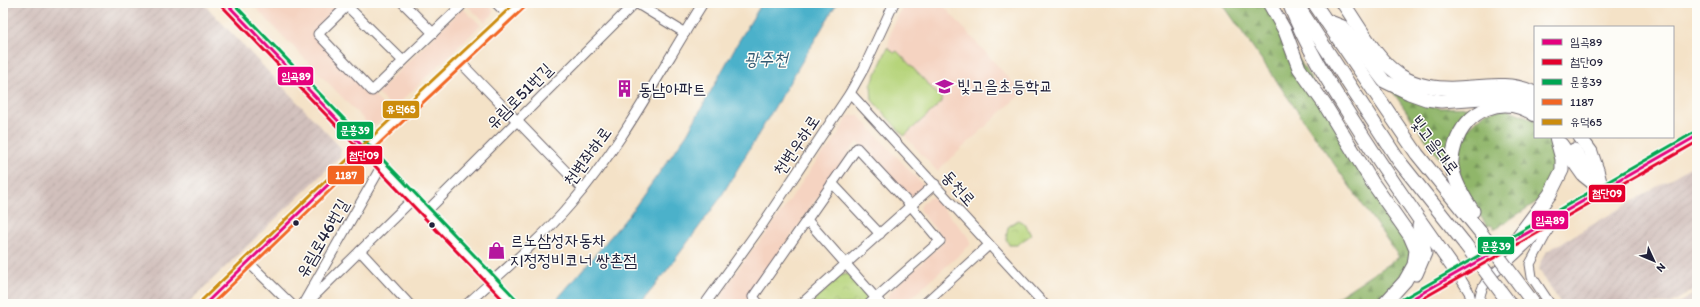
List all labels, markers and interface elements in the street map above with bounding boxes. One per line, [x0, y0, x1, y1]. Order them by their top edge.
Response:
legend [1534, 26, 1674, 138]
text: 임곡89 [1570, 35, 1602, 49]
water label: 광주천 [744, 48, 789, 70]
text: 첨단09 [1570, 55, 1603, 69]
street label: 유림로51번길 [482, 59, 556, 133]
line badge: 임곡89 [277, 66, 314, 86]
text: 임곡89 [281, 70, 311, 83]
text: 문흥39 [1570, 75, 1602, 89]
school or university icon: 빛고을초등학교 [934, 76, 954, 96]
place label: 빛고을초등학교 [957, 76, 1053, 96]
building icon: 동남아파트 [615, 79, 635, 99]
place label: 동남아파트 [638, 79, 706, 99]
text: 1187 [1570, 95, 1594, 109]
line badge: 유덕65 [382, 100, 420, 119]
text: 유덕65 [386, 103, 416, 116]
street label: 천변우하로 [769, 111, 823, 179]
street label: 빛고을대로 [1406, 112, 1464, 178]
text: 유덕65 [1570, 115, 1602, 129]
line badge: 문흥39 [336, 121, 374, 140]
street label: 천변좌하로 [559, 122, 615, 190]
text: 문흥39 [340, 124, 370, 137]
line badge: 첨단09 [346, 145, 383, 165]
text: 첨단09 [349, 149, 379, 162]
line badge: 1187 [327, 165, 365, 185]
street label: 동천로 [938, 166, 980, 210]
text: 1187 [335, 169, 357, 182]
line badge: 첨단09 [1588, 184, 1626, 203]
text: 첨단09 [1592, 187, 1622, 200]
street label: 유림로46번길 [291, 195, 353, 281]
line badge: 임곡89 [1531, 210, 1569, 230]
text: 임곡89 [1535, 214, 1565, 227]
unlabelled marker [291, 218, 301, 228]
unlabelled marker [427, 220, 437, 230]
place label: 르노삼성자동차 지정정비코너 쌍촌점 [510, 230, 637, 270]
line badge: 문흥39 [1477, 236, 1515, 255]
shop icon: 르노삼성자동차 지정정비코너 쌍촌점 [487, 240, 507, 260]
text: 문흥39 [1481, 240, 1511, 253]
north arrow [1634, 241, 1674, 281]
text: N [1654, 260, 1668, 275]

